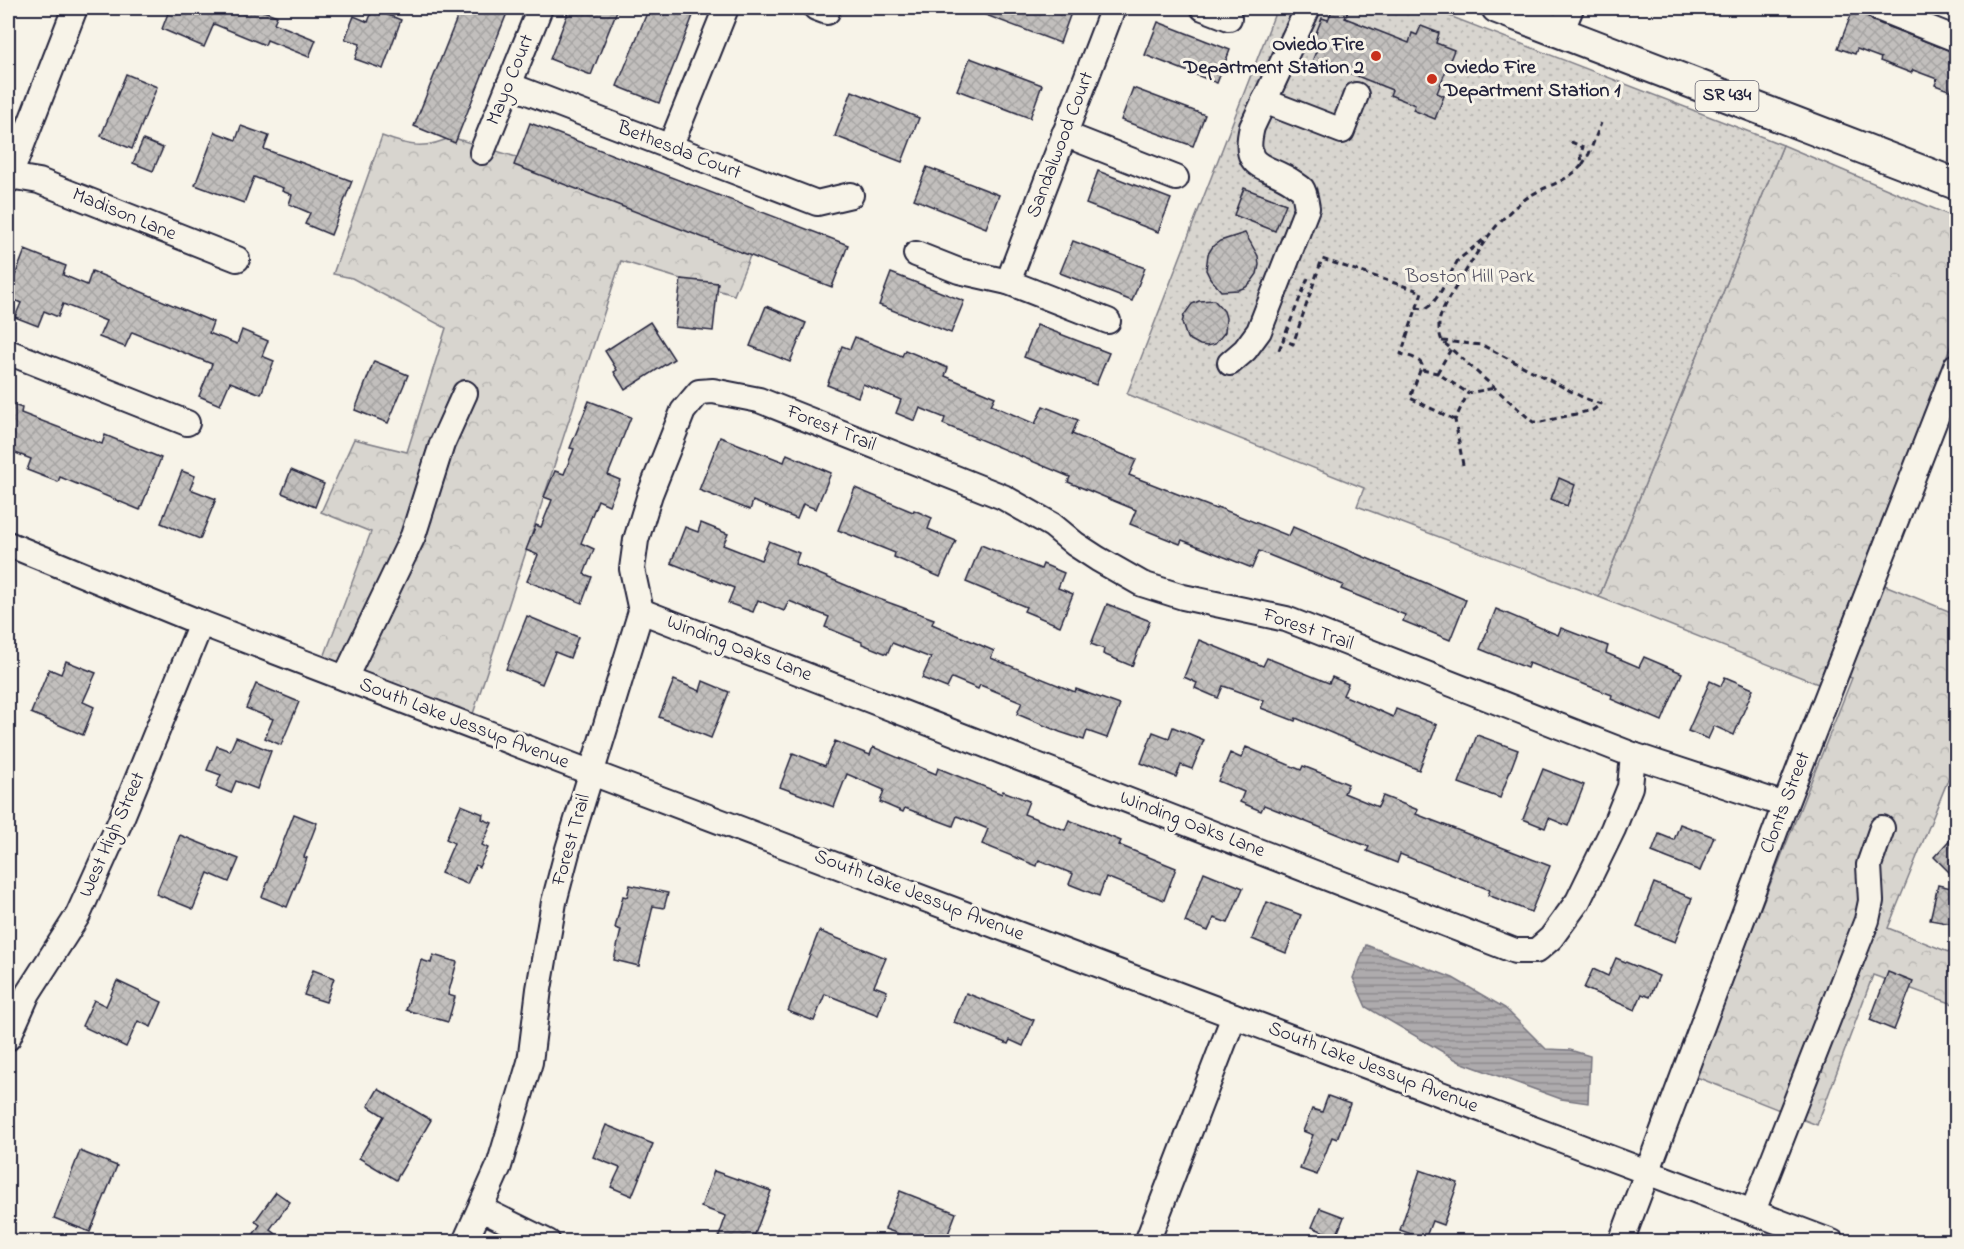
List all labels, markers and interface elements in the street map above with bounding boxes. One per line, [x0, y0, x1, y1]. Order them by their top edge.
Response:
street label: Mayo Court [480, 30, 542, 130]
place label: Oviedo Fire Department Station 2 [1183, 31, 1365, 83]
marker: Oviedo Fire Department Station 2 [1369, 49, 1383, 63]
place label: Oviedo Fire Department Station 1 [1443, 54, 1621, 106]
street label: Sandalwood Court [1020, 67, 1102, 222]
marker: Oviedo Fire Department Station 1 [1425, 72, 1439, 86]
road number: SR 434 [1696, 81, 1758, 111]
street label: Bethesda Court [612, 114, 745, 188]
street label: Madison Lane [67, 181, 181, 249]
park label: Boston Hill Park [1404, 263, 1535, 292]
street label: Forest Trail [781, 398, 880, 460]
street label: Forest Trail [1258, 601, 1357, 659]
street label: Winding Oaks Lane [662, 608, 816, 691]
street label: South Lake Jessup Avenue [355, 671, 573, 777]
street label: Clonts Street [1753, 748, 1819, 858]
street label: West High Street [72, 767, 155, 903]
street label: Winding Oaks Lane [1115, 784, 1269, 867]
street label: Forest Trail [545, 791, 599, 890]
street label: South Lake Jessup Avenue [810, 843, 1028, 949]
street label: South Lake Jessup Avenue [1264, 1015, 1482, 1121]

